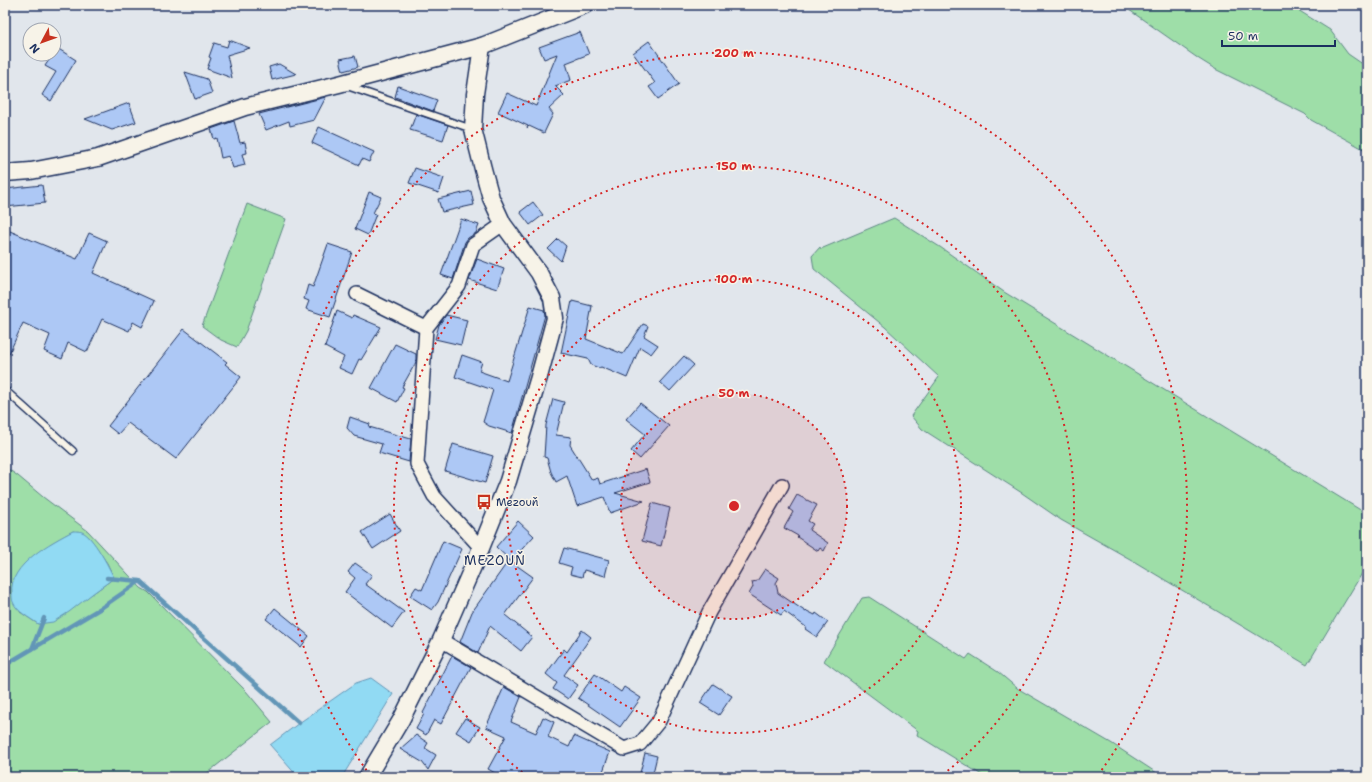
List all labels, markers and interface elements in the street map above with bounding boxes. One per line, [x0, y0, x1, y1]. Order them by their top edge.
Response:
north arrow [22, 22, 62, 62]
scale bar [1222, 22, 1335, 48]
text: 50 m [1228, 28, 1258, 44]
text: N [26, 40, 43, 56]
text: 200 m [714, 45, 754, 61]
text: 150 m [716, 158, 752, 174]
text: 100 m [716, 271, 753, 287]
text: 50 m [719, 385, 750, 401]
bus stop icon: Mezouň [475, 493, 493, 511]
place label: Mezouň [496, 495, 539, 510]
centre of rings [727, 499, 741, 513]
district label: MEZOUŇ [464, 551, 526, 569]

